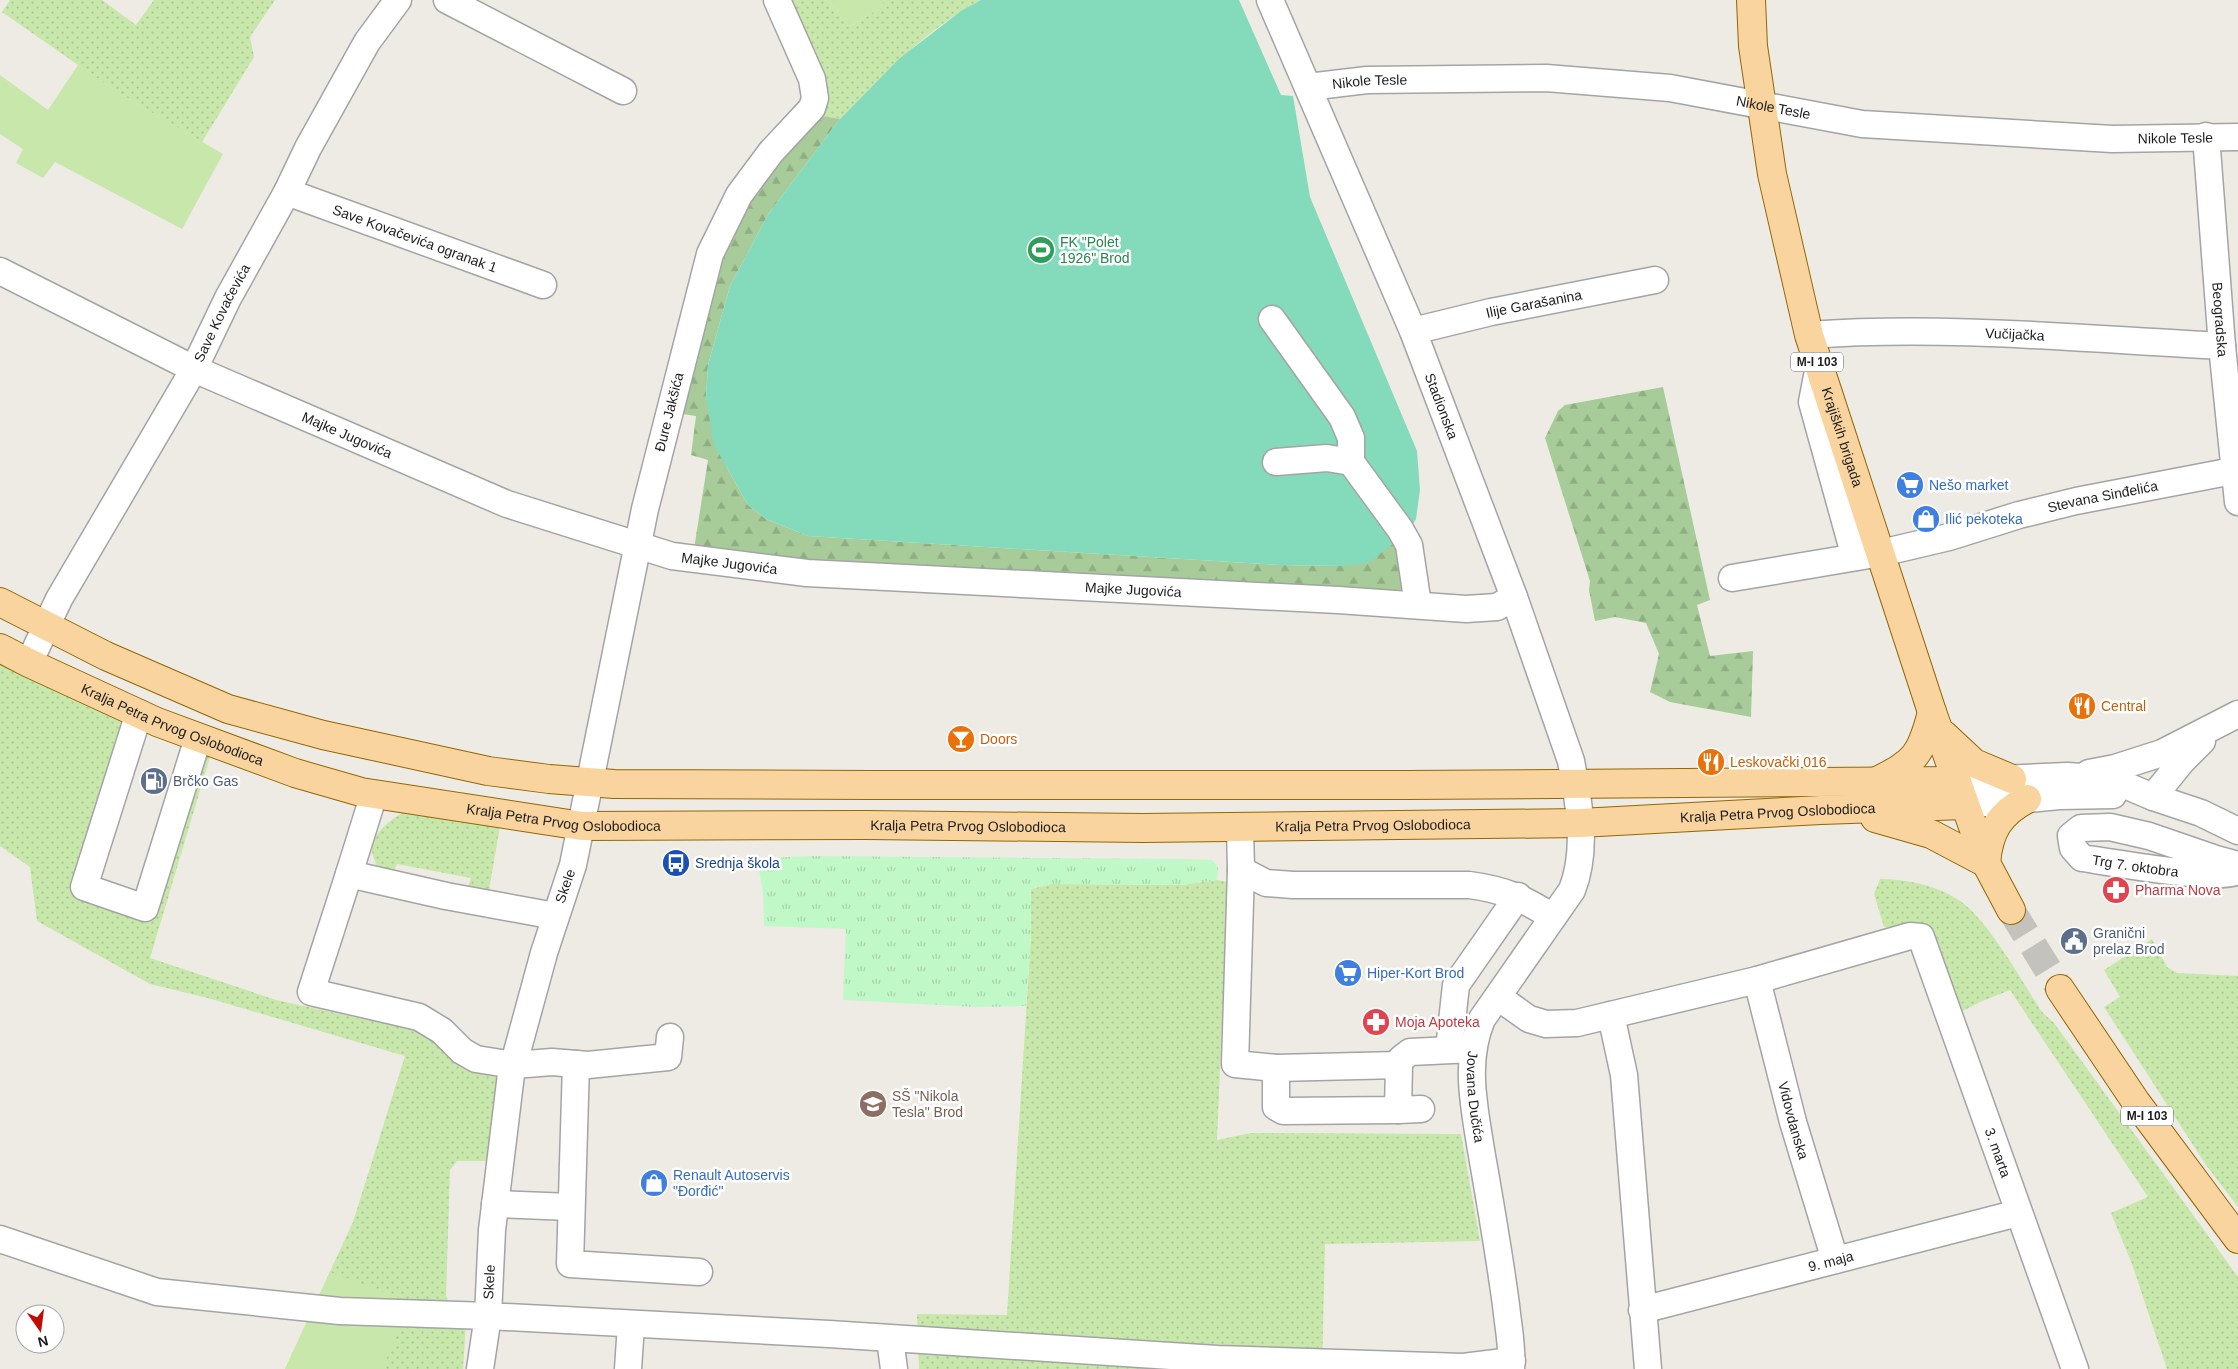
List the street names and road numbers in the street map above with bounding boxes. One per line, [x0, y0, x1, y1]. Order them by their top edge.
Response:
street label: Nikole Tesle [1331, 72, 1408, 92]
street label: Nikole Tesle [1735, 93, 1812, 122]
street label: Nikole Tesle [2138, 129, 2213, 147]
street label: Save Kovačevića ogranak 1 [330, 201, 499, 276]
street label: Save Kovačevića [191, 261, 253, 364]
street label: Beogradska [2209, 282, 2231, 358]
street label: Ilije Garašanina [1484, 286, 1583, 321]
street label: Vučijačka [1985, 325, 2045, 344]
road number: M-I 103 [1791, 352, 1843, 372]
street label: Đure Jakšića [651, 371, 687, 453]
street label: Stadionska [1422, 371, 1461, 442]
street label: Krajiških brigada [1819, 385, 1866, 489]
street label: Majke Jugovića [300, 409, 395, 462]
street label: Stevana Sinđelića [2046, 477, 2159, 516]
street label: Majke Jugovića [680, 549, 778, 577]
street label: Majke Jugovića [1085, 579, 1182, 600]
street label: Kralja Petra Prvog Oslobodioca [79, 680, 266, 769]
street label: Kralja Petra Prvog Oslobodioca [465, 800, 661, 834]
street label: Kralja Petra Prvog Oslobodioca [1680, 800, 1876, 826]
street label: Kralja Petra Prvog Oslobodioca [1275, 816, 1471, 834]
street label: Kralja Petra Prvog Oslobodioca [870, 817, 1066, 835]
street label: Trg 7. oktobra [2091, 852, 2180, 880]
street label: Skele [552, 867, 578, 905]
street label: Jovana Dučića [1464, 1050, 1488, 1144]
street label: Vidovdanska [1775, 1080, 1812, 1161]
road number: M-I 103 [2121, 1106, 2173, 1126]
street label: 3. marta [1982, 1126, 2014, 1180]
street label: 9. maja [1807, 1248, 1855, 1275]
street label: Skele [480, 1264, 498, 1300]

